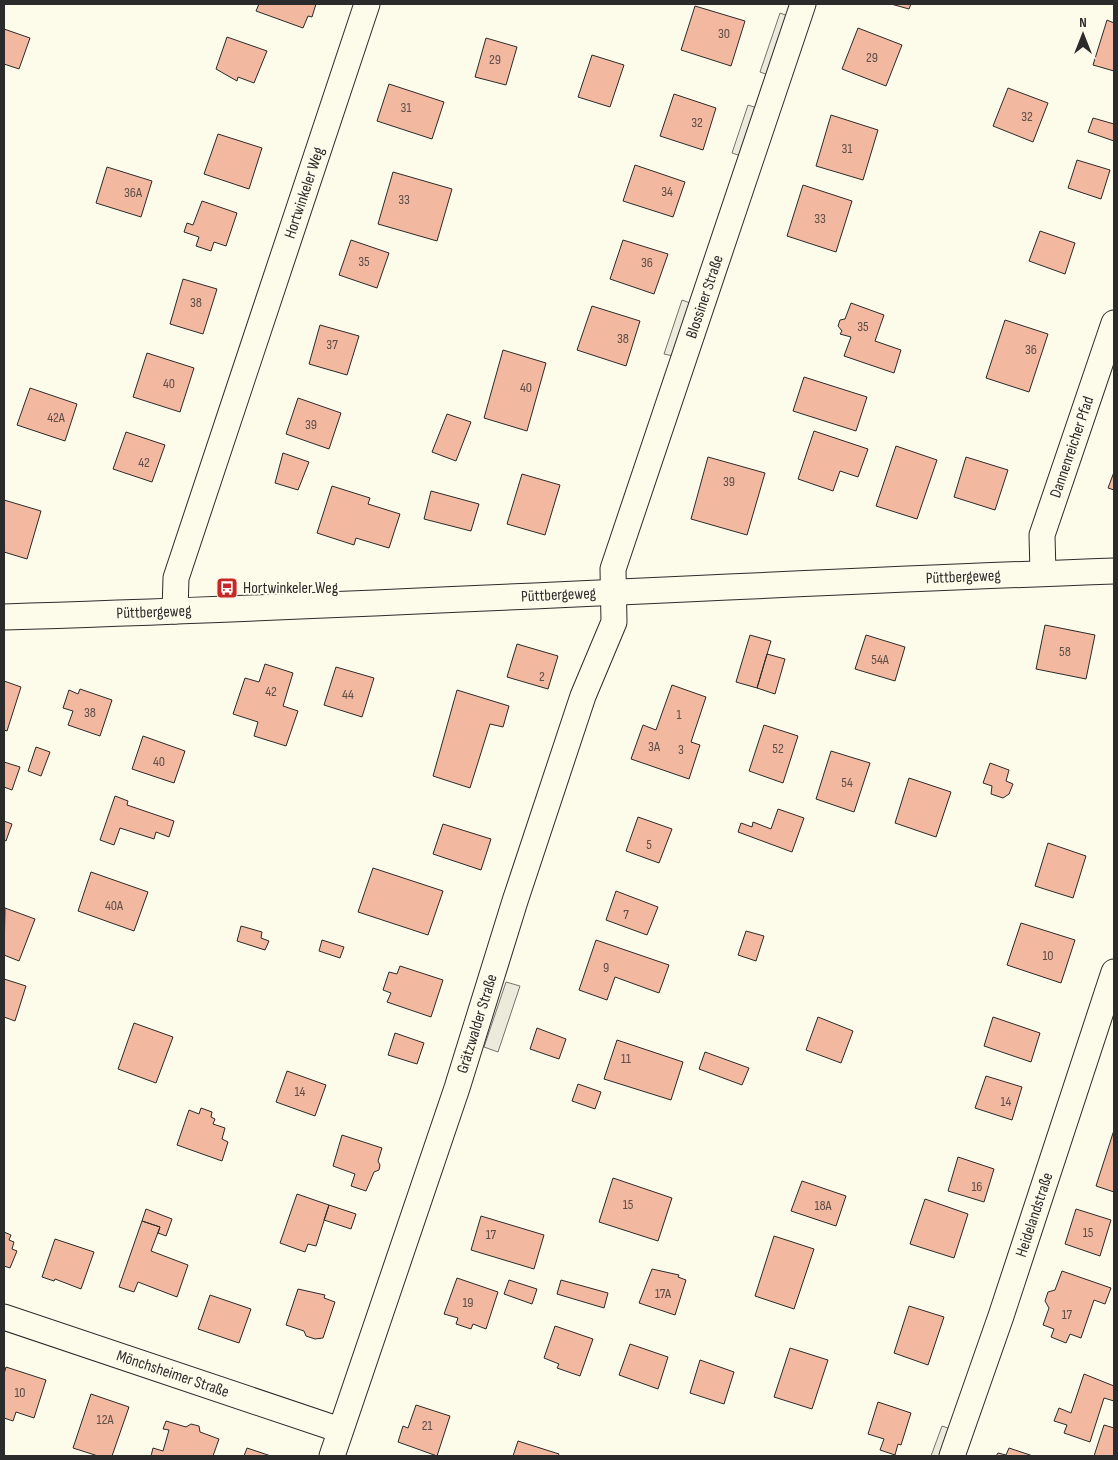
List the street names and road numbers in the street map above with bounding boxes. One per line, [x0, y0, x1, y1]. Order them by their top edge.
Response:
street label: Hortwinkeler Weg [280, 145, 328, 241]
street label: Blossiner Straße [682, 252, 727, 341]
street label: Dannenreicher Pfad [1046, 394, 1098, 500]
street label: Püttbergeweg [925, 566, 1001, 588]
street label: Püttbergeweg [521, 584, 596, 606]
street label: Püttbergeweg [116, 601, 192, 623]
street label: Grätzwalder Straße [453, 972, 501, 1076]
street label: Heidelandstraße [1012, 1170, 1057, 1259]
street label: Mönchsheimer Straße [114, 1346, 231, 1401]

